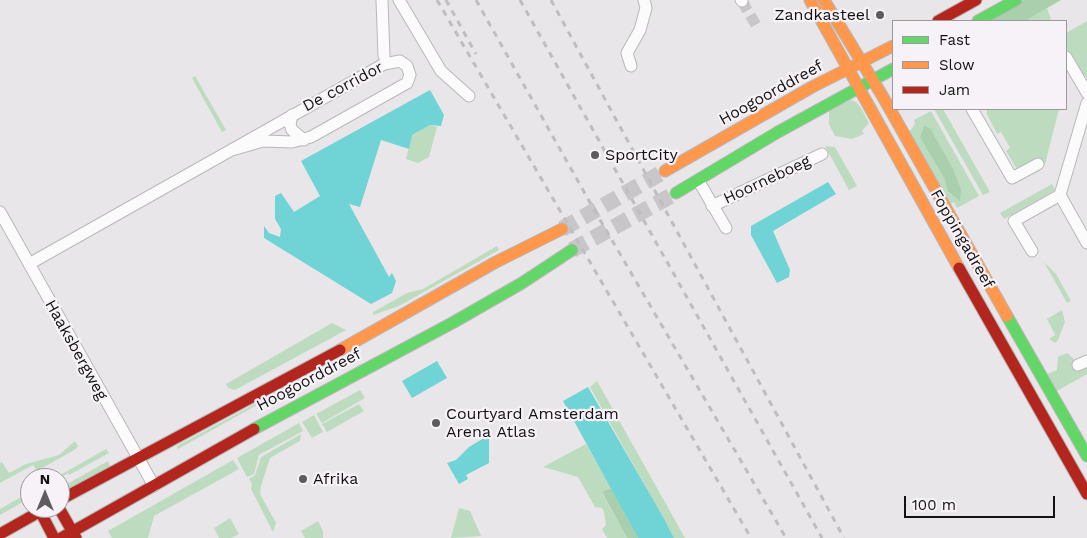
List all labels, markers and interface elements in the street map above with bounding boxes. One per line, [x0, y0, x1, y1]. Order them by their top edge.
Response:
place label: Zandkasteel [774, 5, 870, 25]
marker: Zandkasteel [874, 9, 886, 21]
legend [892, 20, 1067, 110]
text: Fast [939, 31, 970, 49]
text: Slow [939, 56, 975, 74]
street label: Hoogoorddreef [716, 57, 826, 129]
street label: De corridor [300, 58, 386, 116]
text: Jam [939, 81, 970, 99]
place label: SportCity [605, 145, 678, 165]
marker: SportCity [589, 149, 601, 161]
street label: Hoorneboeg [720, 151, 814, 209]
street label: Foppingadreef [926, 186, 998, 292]
street label: Haaksbergweg [41, 297, 111, 403]
street label: Hoogoorddreef [253, 344, 365, 416]
place label: Courtyard Amsterdam Arena Atlas [446, 404, 619, 442]
marker: Courtyard Amsterdam Arena Atlas [430, 417, 442, 429]
north arrow [20, 468, 70, 518]
place label: Afrika [313, 469, 358, 489]
text: N [40, 471, 50, 487]
marker: Afrika [297, 473, 309, 485]
scale bar [907, 486, 1058, 518]
text: 100 m [912, 496, 956, 514]

